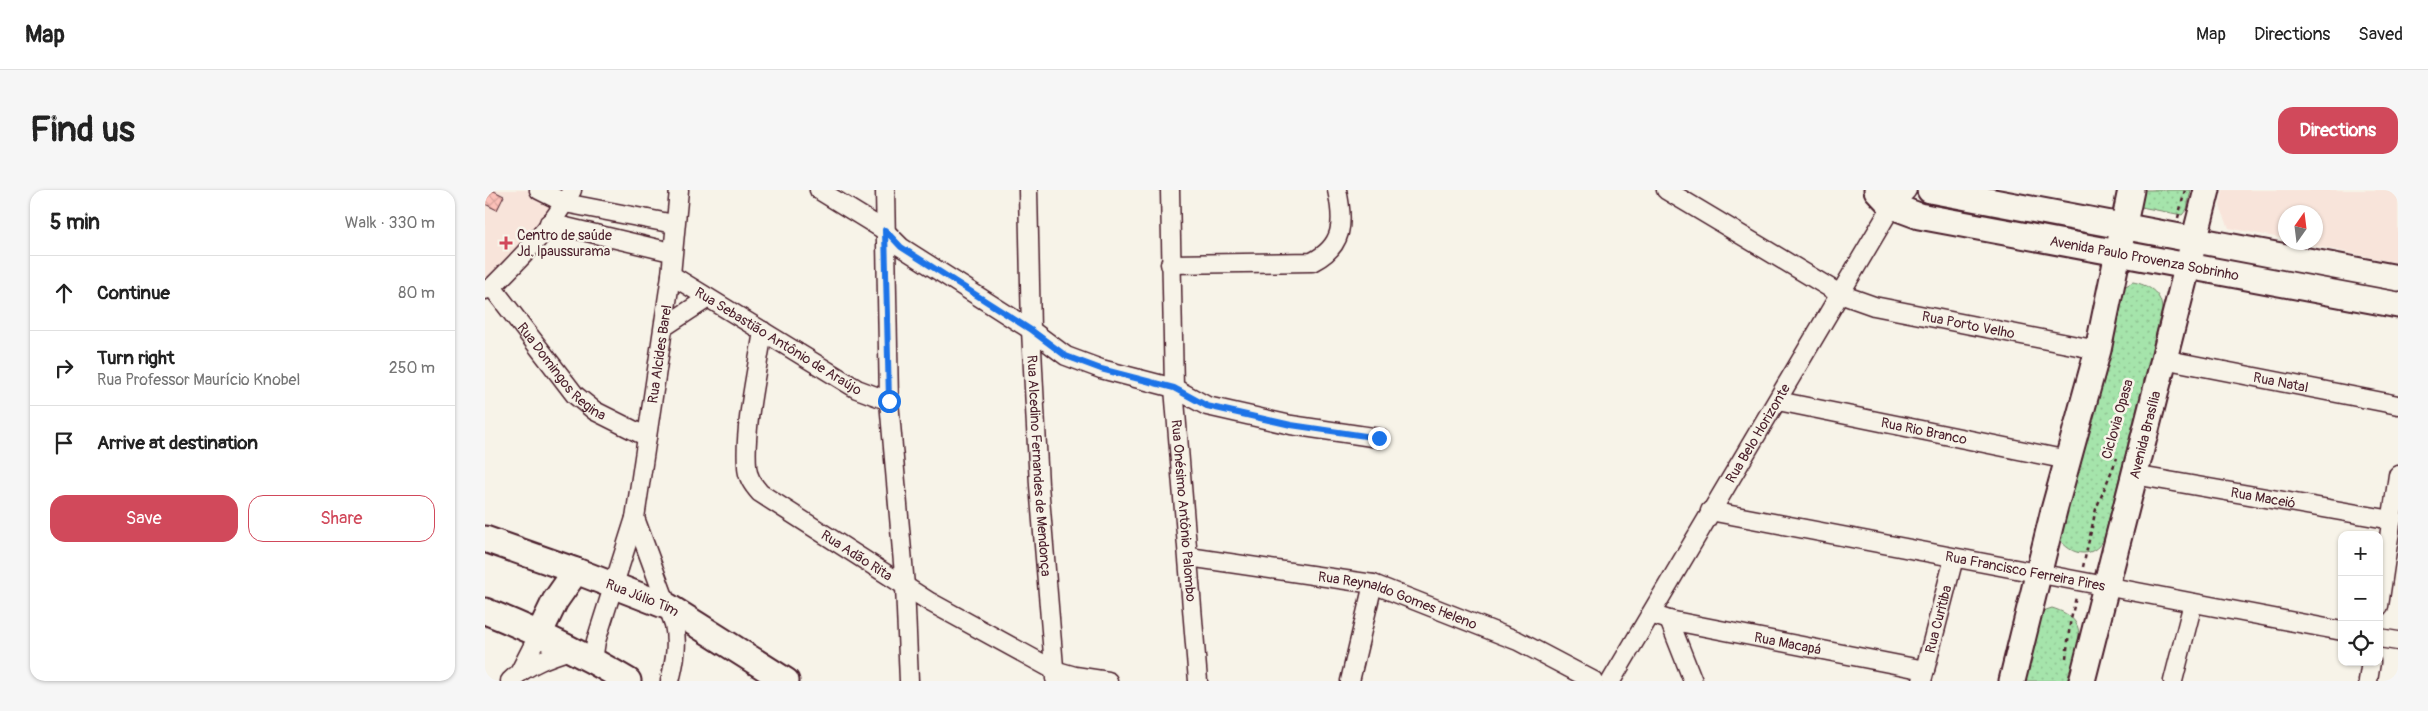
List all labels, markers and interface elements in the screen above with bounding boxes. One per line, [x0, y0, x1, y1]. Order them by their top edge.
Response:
text: Map [25, 20, 65, 49]
text: Map [2196, 23, 2226, 46]
text: Directions [2254, 23, 2330, 46]
text: Saved [2358, 23, 2403, 46]
button: Directions [2278, 107, 2398, 154]
text: Find us [30, 108, 135, 152]
north arrow [2278, 205, 2323, 250]
text: 5 min [50, 209, 100, 236]
text: Walk · 330 m [345, 213, 435, 233]
place label: Centro de saúde Jd. Ipaussurama [517, 227, 612, 260]
street label: Avenida Paulo Provenza Sobrinho [2048, 232, 2241, 284]
marker: Centro de saúde Jd. Ipaussurama [499, 236, 513, 250]
icon: ahead [50, 279, 78, 307]
text: Continue [97, 281, 170, 305]
text: 80 m [398, 283, 435, 303]
street label: Rua Sebastião Antônio de Araújo [692, 284, 864, 399]
street label: Rua Alcides Barel [644, 304, 675, 405]
street label: Rua Porto Velho [1921, 308, 2017, 343]
street label: Rua Domingos Regina [513, 319, 609, 424]
text: Turn right [97, 346, 175, 370]
icon: right [50, 354, 78, 382]
street label: Rua Alcedino Fernandes de Mendonça [1023, 355, 1055, 577]
text: 250 m [389, 358, 435, 378]
street label: Rua Natal [2252, 369, 2310, 396]
text: Rua Professor Maurício Knobel [97, 370, 300, 390]
street label: Ciclovia Opasa [2098, 377, 2137, 461]
street label: Rua Belo Horizonte [1722, 381, 1794, 486]
street label: Avenida Brasília [2126, 389, 2164, 481]
route start [878, 390, 901, 413]
street label: Rua Rio Branco [1879, 414, 1969, 448]
street label: Rua Onésimo Antônio Palombo [1168, 419, 1200, 603]
route end [1368, 427, 1391, 450]
icon: arrive [50, 429, 78, 457]
text: Arrive at destination [97, 431, 258, 455]
street label: Rua Maceió [2229, 484, 2297, 512]
button: Save [50, 495, 238, 542]
button: Share [248, 495, 435, 542]
street label: Rua Adão Rita [818, 526, 895, 585]
map controls [2338, 531, 2383, 666]
button: + [2338, 531, 2383, 576]
street label: Rua Francisco Ferreira Pires [1944, 548, 2107, 595]
street label: Rua Reynaldo Gomes Heleno [1317, 568, 1480, 633]
street label: Rua Júlio Tim [603, 575, 682, 620]
button: − [2338, 576, 2383, 621]
street label: Rua Curitiba [1922, 583, 1956, 655]
button: locate [2338, 621, 2383, 666]
street label: Rua Macapá [1753, 629, 1823, 659]

